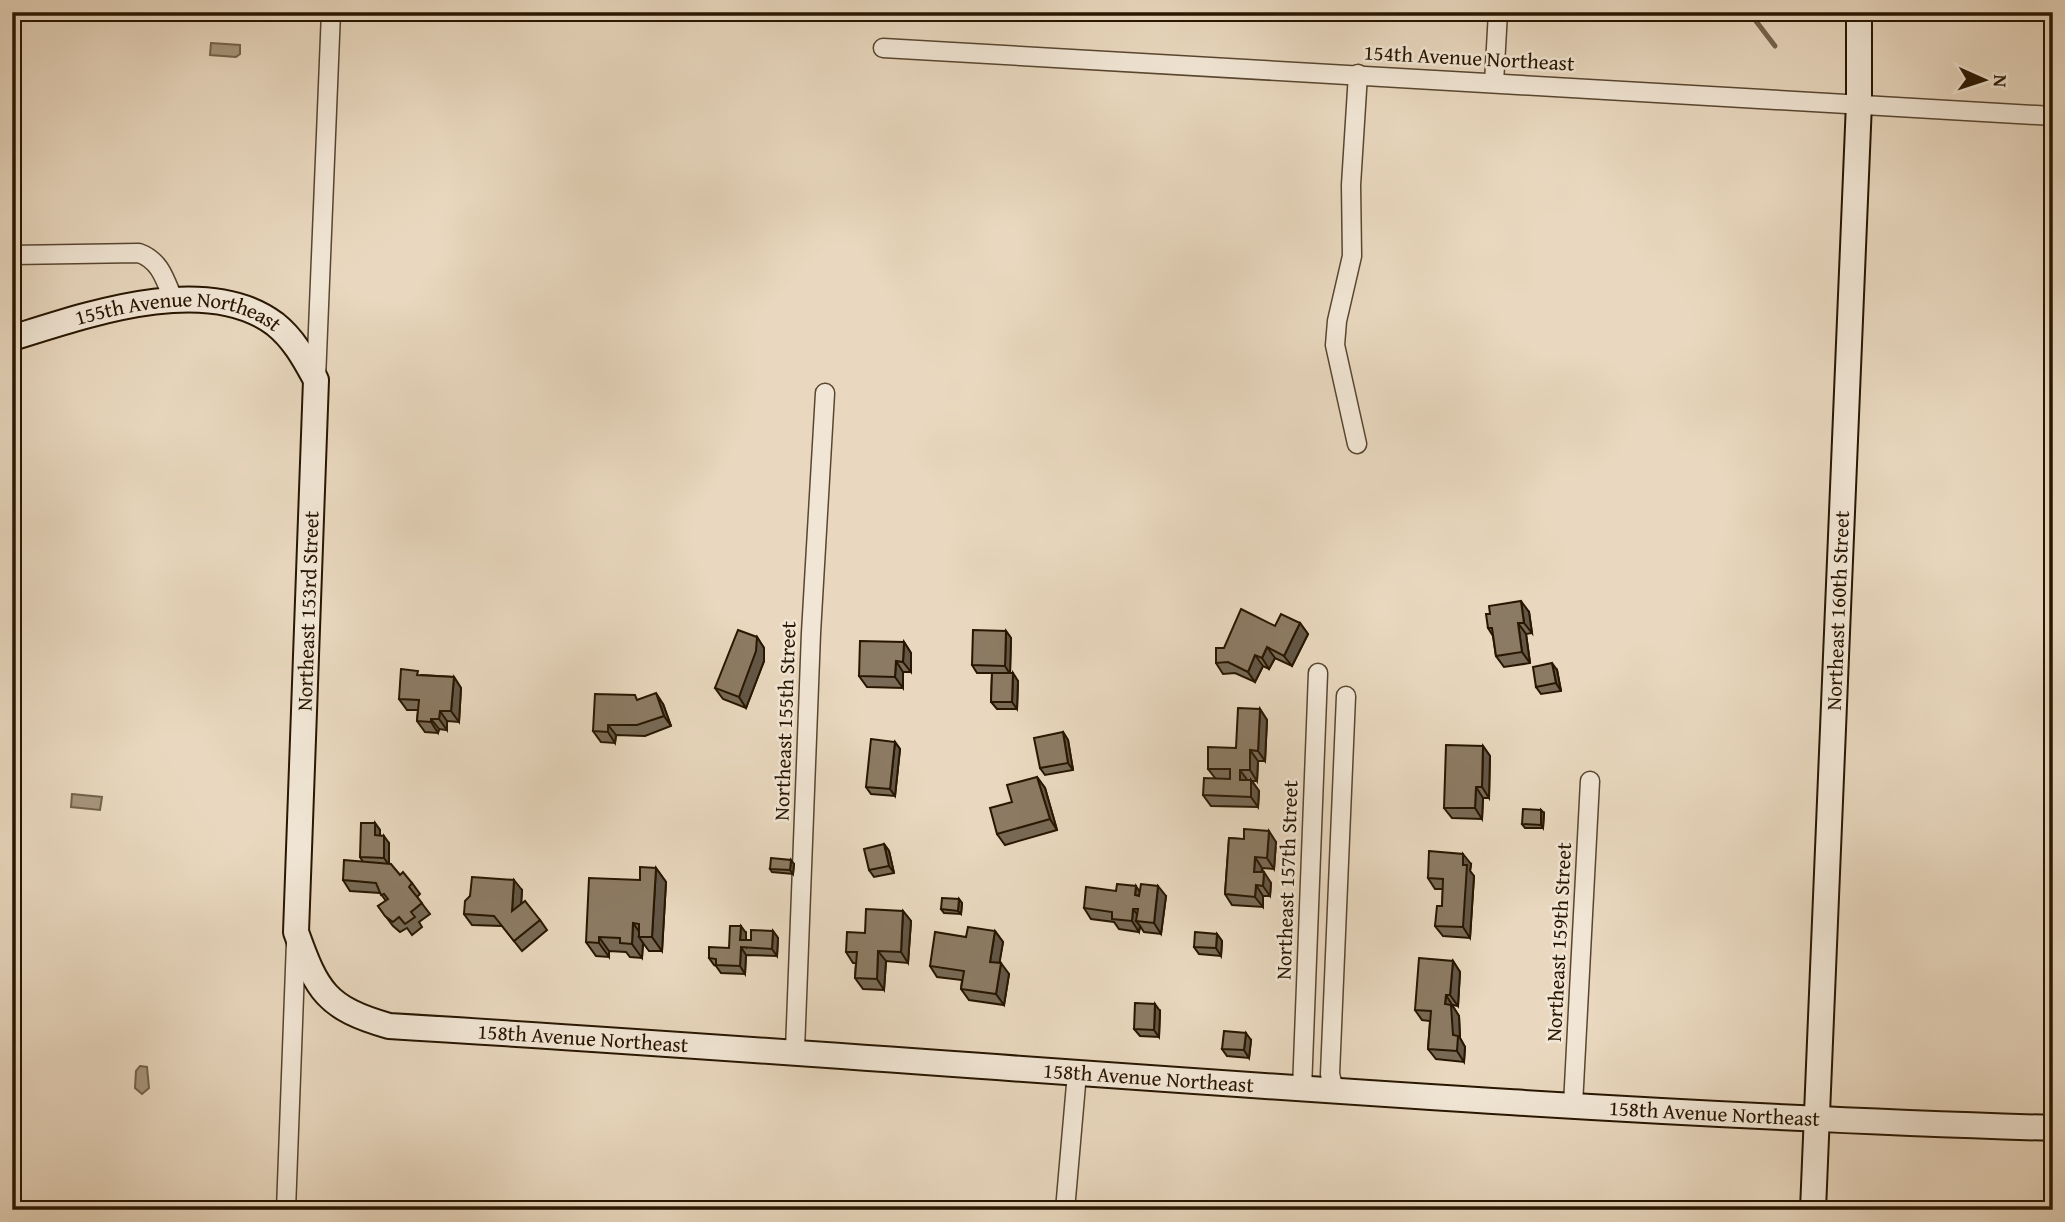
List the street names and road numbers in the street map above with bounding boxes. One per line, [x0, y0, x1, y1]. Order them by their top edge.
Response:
street label: 154th Avenue Northeast [1363, 36, 1576, 79]
street label: 155th Avenue Northeast [71, 283, 289, 339]
street label: Northeast 160th Street [1818, 509, 1857, 711]
street label: Northeast 153rd Street [289, 510, 327, 712]
street label: Northeast 155th Street [766, 620, 803, 821]
street label: Northeast 157th Street [1268, 779, 1305, 980]
street label: Northeast 159th Street [1538, 841, 1579, 1043]
street label: 158th Avenue Northeast [476, 1015, 690, 1060]
street label: 158th Avenue Northeast [1042, 1054, 1256, 1100]
street label: 158th Avenue Northeast [1608, 1092, 1821, 1134]

